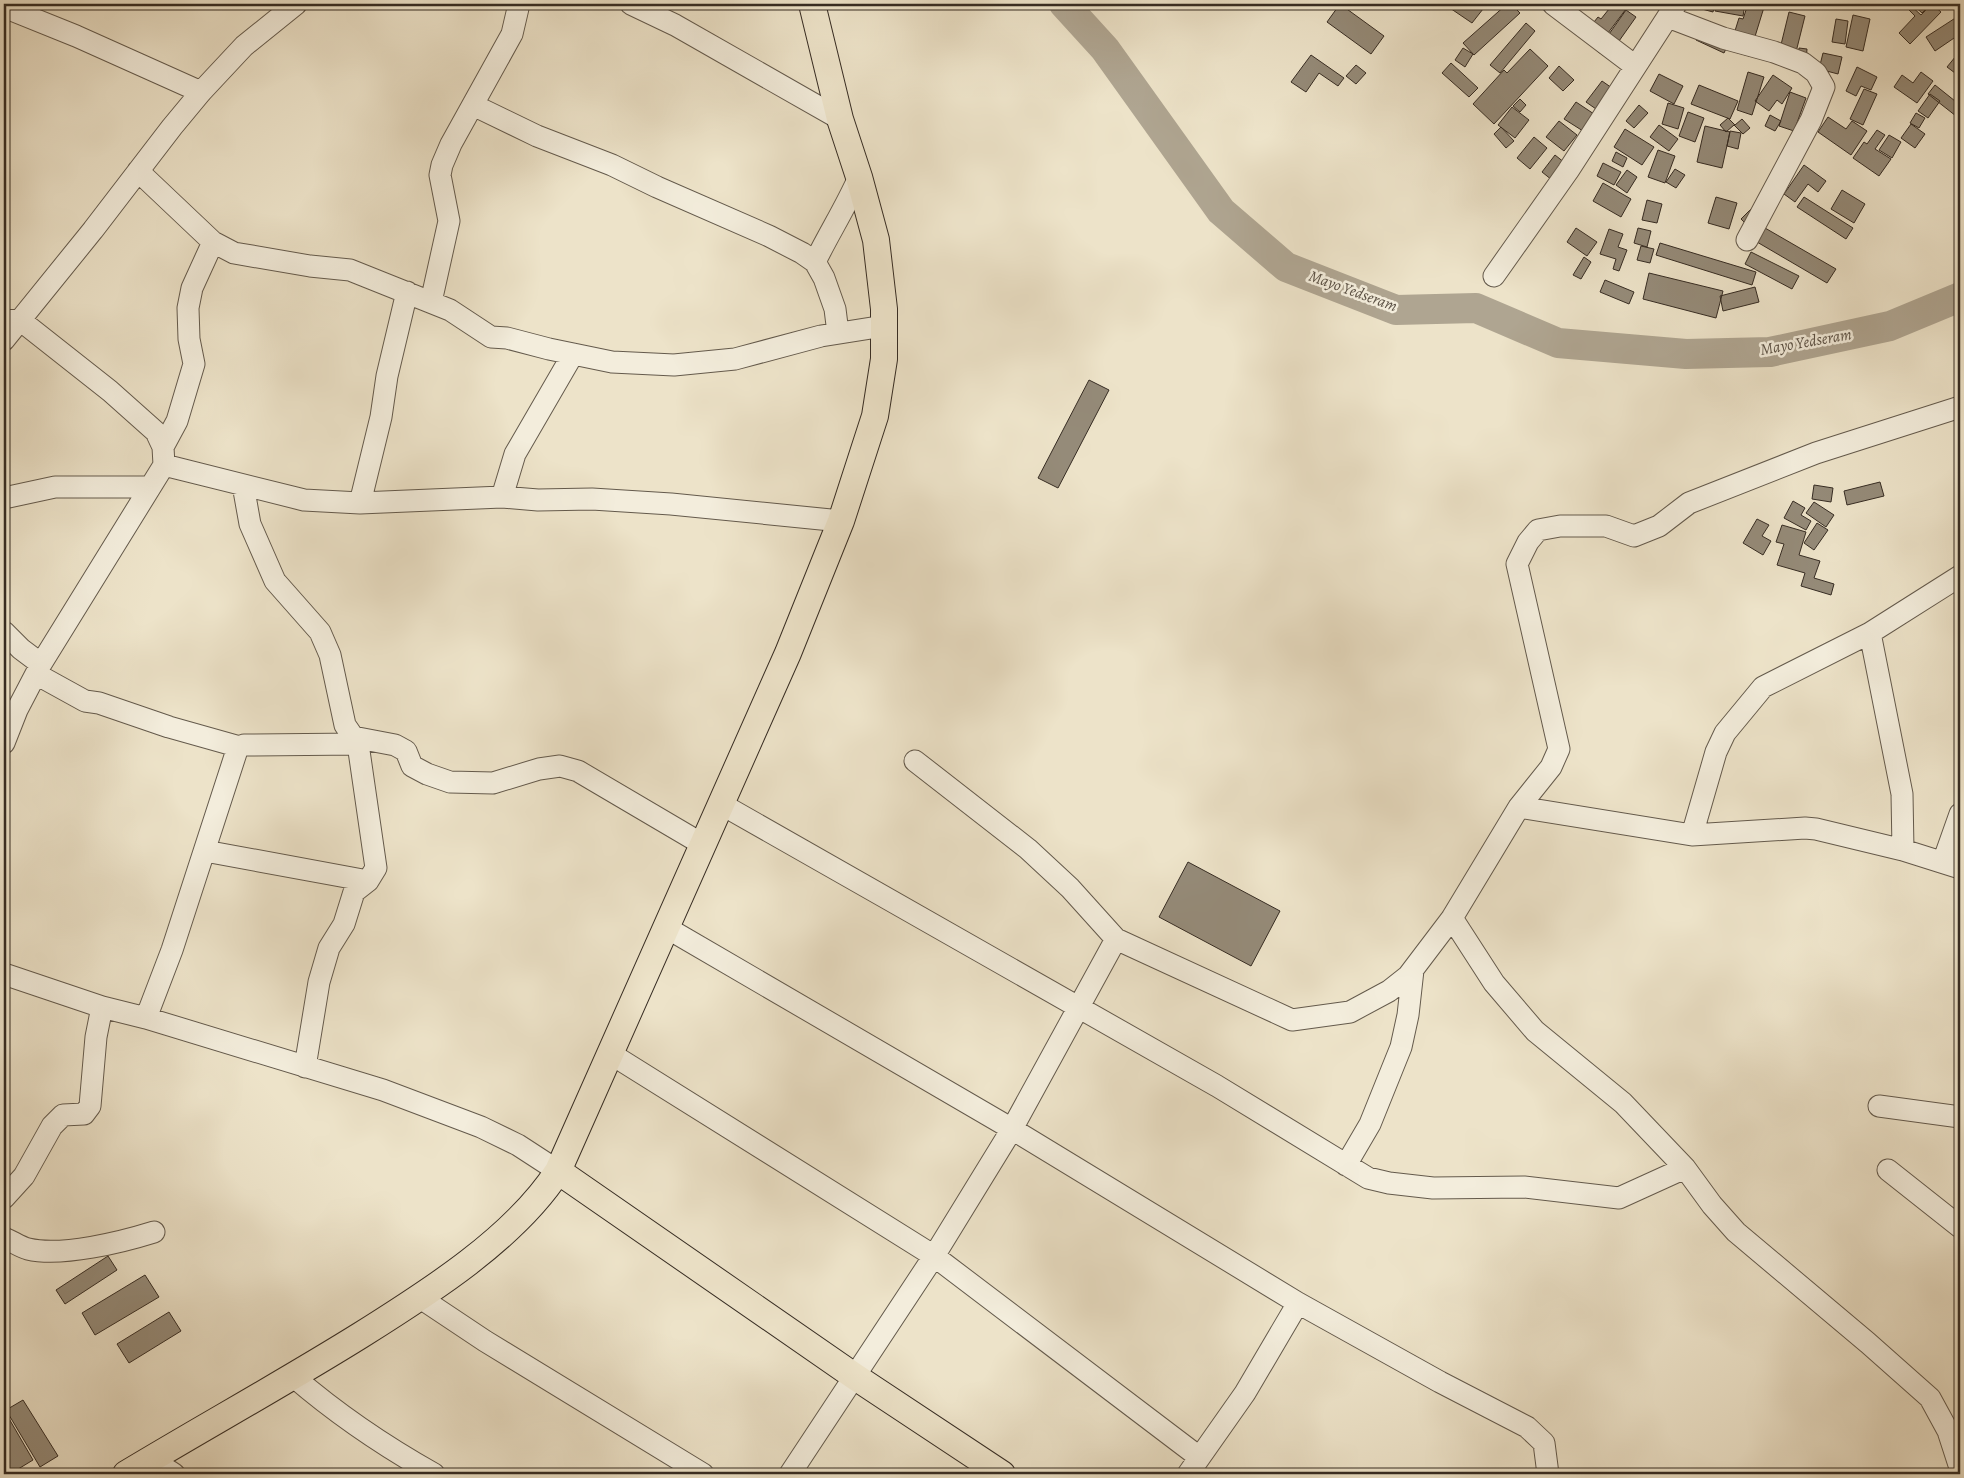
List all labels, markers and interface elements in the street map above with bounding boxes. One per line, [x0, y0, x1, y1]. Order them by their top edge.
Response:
water label: Mayo Yedseram [1306, 265, 1400, 317]
water label: Mayo Yedseram [1759, 323, 1854, 361]

